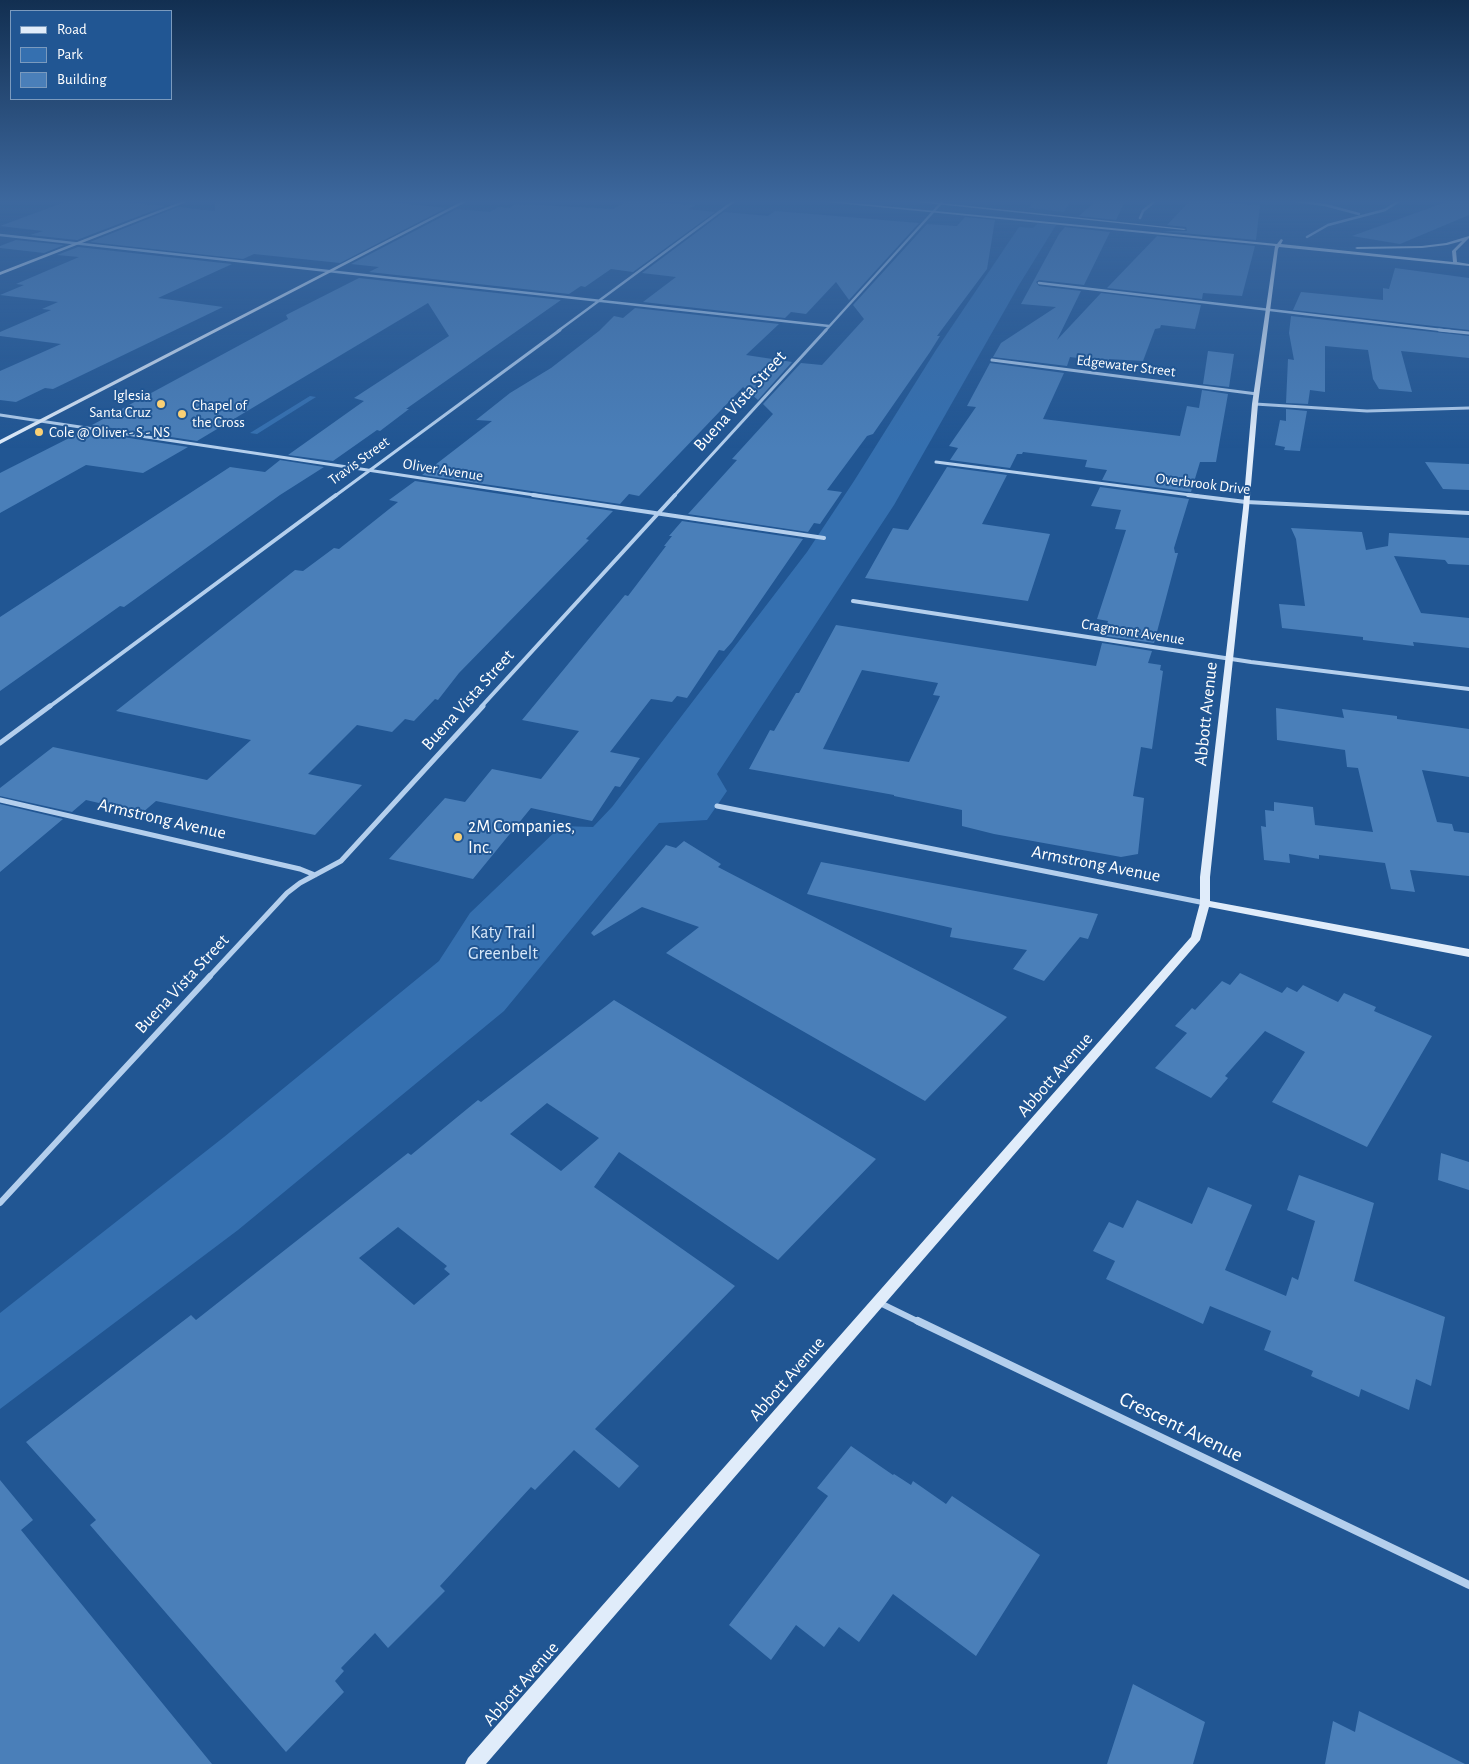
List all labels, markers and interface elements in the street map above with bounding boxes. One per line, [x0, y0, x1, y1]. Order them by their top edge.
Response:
legend [10, 10, 172, 100]
text: Road [57, 22, 87, 37]
text: Park [57, 47, 83, 62]
text: Building [57, 72, 107, 87]
street label: Buena Vista Street [689, 346, 791, 456]
street label: Edgewater Street [1075, 351, 1177, 381]
place label: Iglesia Santa Cruz [89, 386, 151, 421]
place label: Chapel of the Cross [192, 396, 247, 431]
marker: Iglesia Santa Cruz [155, 398, 167, 410]
marker: Chapel of the Cross [176, 408, 188, 420]
place label: Cole @ Oliver - S - NS [49, 423, 170, 441]
marker: Cole @ Oliver - S - NS [33, 426, 45, 438]
street label: Travis Street [325, 433, 393, 489]
street label: Oliver Avenue [402, 455, 484, 485]
street label: Overbrook Drive [1155, 469, 1251, 499]
street label: Cragmont Avenue [1080, 615, 1186, 649]
street label: Buena Vista Street [417, 645, 519, 755]
street label: Abbott Avenue [1190, 661, 1222, 767]
street label: Armstrong Avenue [96, 794, 228, 844]
place label: 2M Companies, Inc. [468, 816, 575, 859]
marker: 2M Companies, Inc. [452, 831, 464, 843]
street label: Armstrong Avenue [1030, 841, 1162, 887]
park label: Katy Trail Greenbelt [468, 922, 538, 964]
street label: Buena Vista Street [130, 930, 234, 1038]
street label: Abbott Avenue [1013, 1028, 1097, 1122]
street label: Abbott Avenue [745, 1332, 829, 1426]
street label: Crescent Avenue [1115, 1386, 1247, 1468]
street label: Abbott Avenue [479, 1637, 563, 1731]

